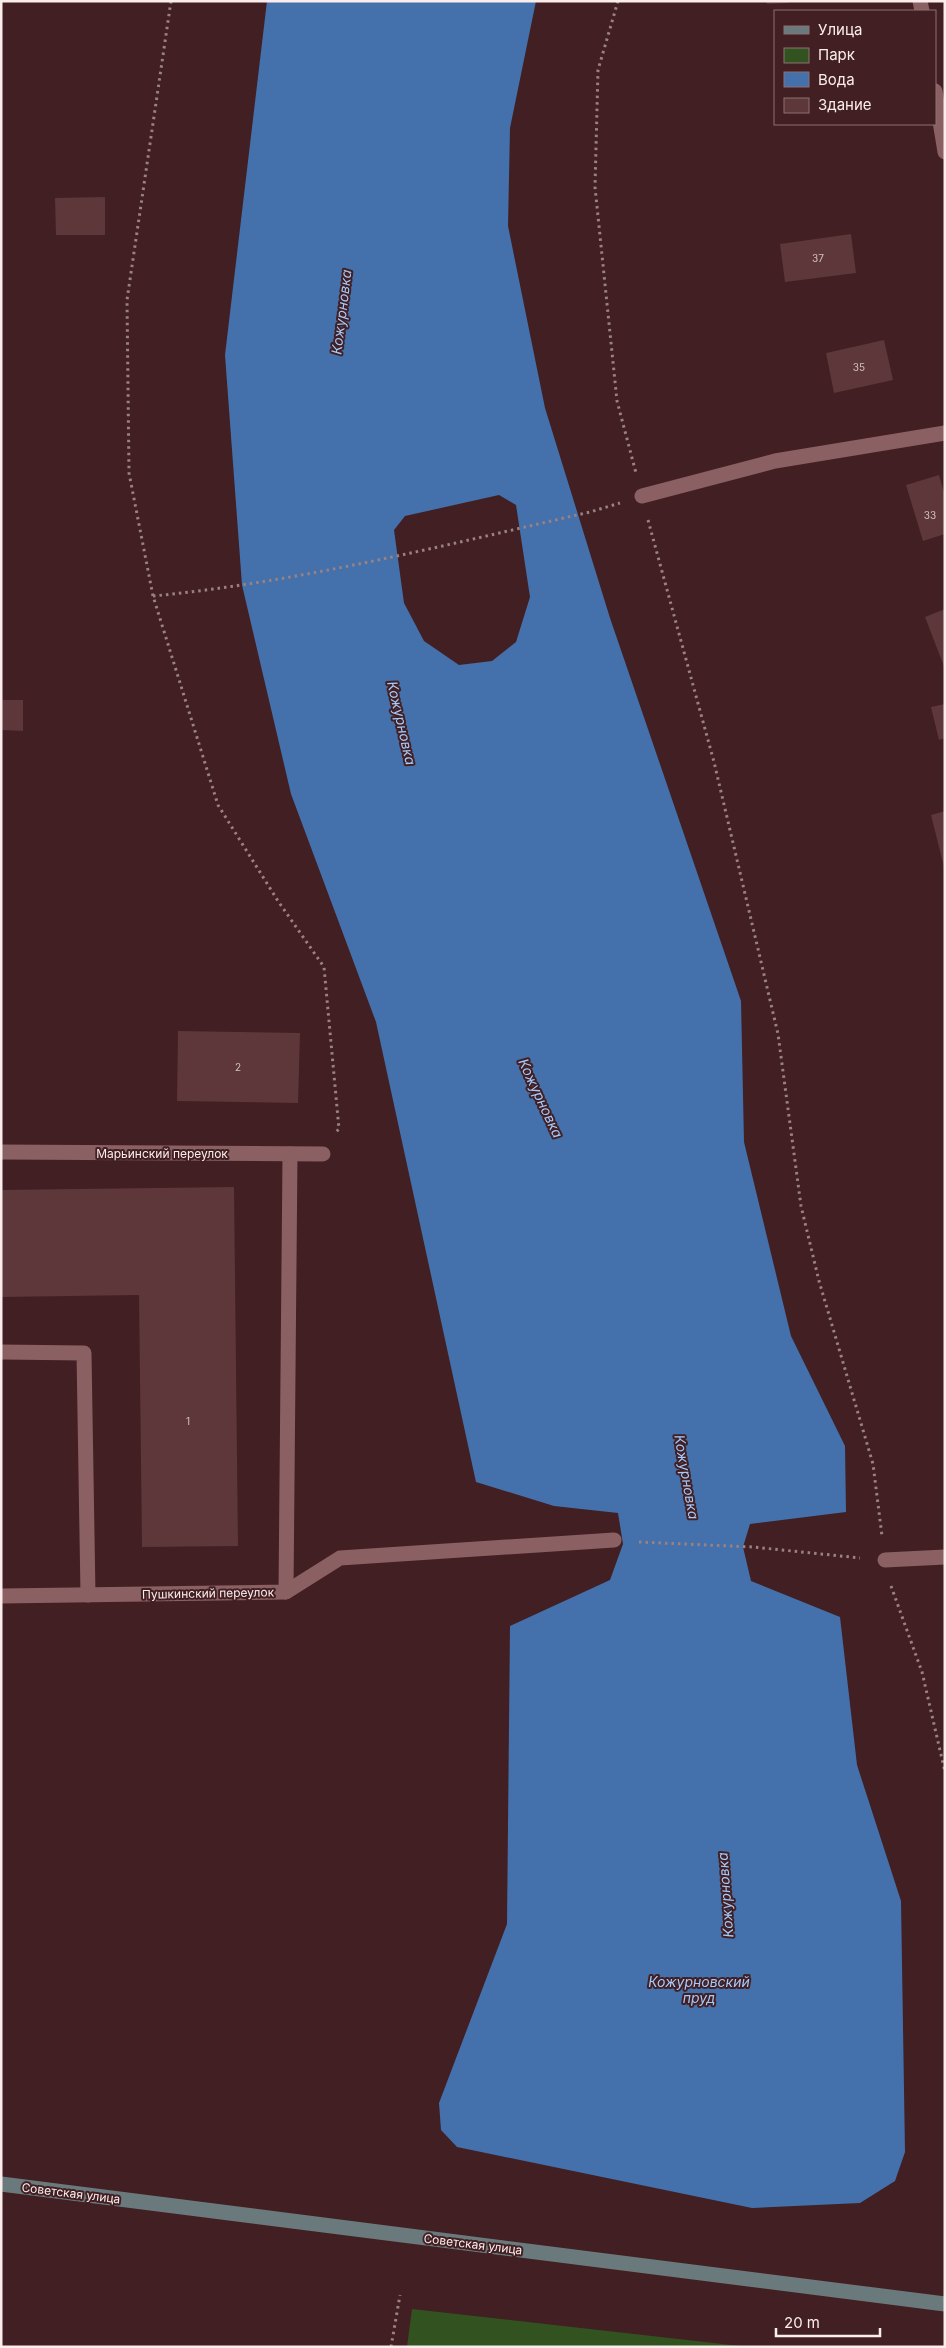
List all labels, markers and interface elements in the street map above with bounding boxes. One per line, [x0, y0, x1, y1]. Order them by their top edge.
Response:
legend [774, 10, 936, 125]
text: Улица [818, 20, 862, 39]
text: Парк [818, 45, 855, 64]
text: Вода [818, 70, 855, 89]
text: Здание [818, 95, 872, 114]
house number: 37 [812, 252, 824, 264]
water label: Кожурновка [327, 268, 355, 355]
house number: 35 [853, 361, 865, 373]
house number: 33 [924, 509, 936, 521]
water label: Кожурновка [384, 679, 420, 767]
water label: Кожурновка [515, 1056, 567, 1141]
house number: 2 [235, 1061, 241, 1073]
street label: Марьинский переулок [96, 1146, 228, 1161]
house number: 1 [186, 1415, 190, 1427]
water label: Кожурновка [671, 1433, 703, 1521]
street label: Пушкинский переулок [142, 1584, 275, 1602]
water label: Кожурновка [714, 1851, 736, 1938]
water label: Кожурновский пруд [648, 1973, 750, 2006]
street label: Советская улица [21, 2180, 121, 2206]
street label: Советская улица [423, 2231, 523, 2257]
scale bar [776, 2306, 880, 2338]
text: 20 m [784, 2313, 820, 2332]

